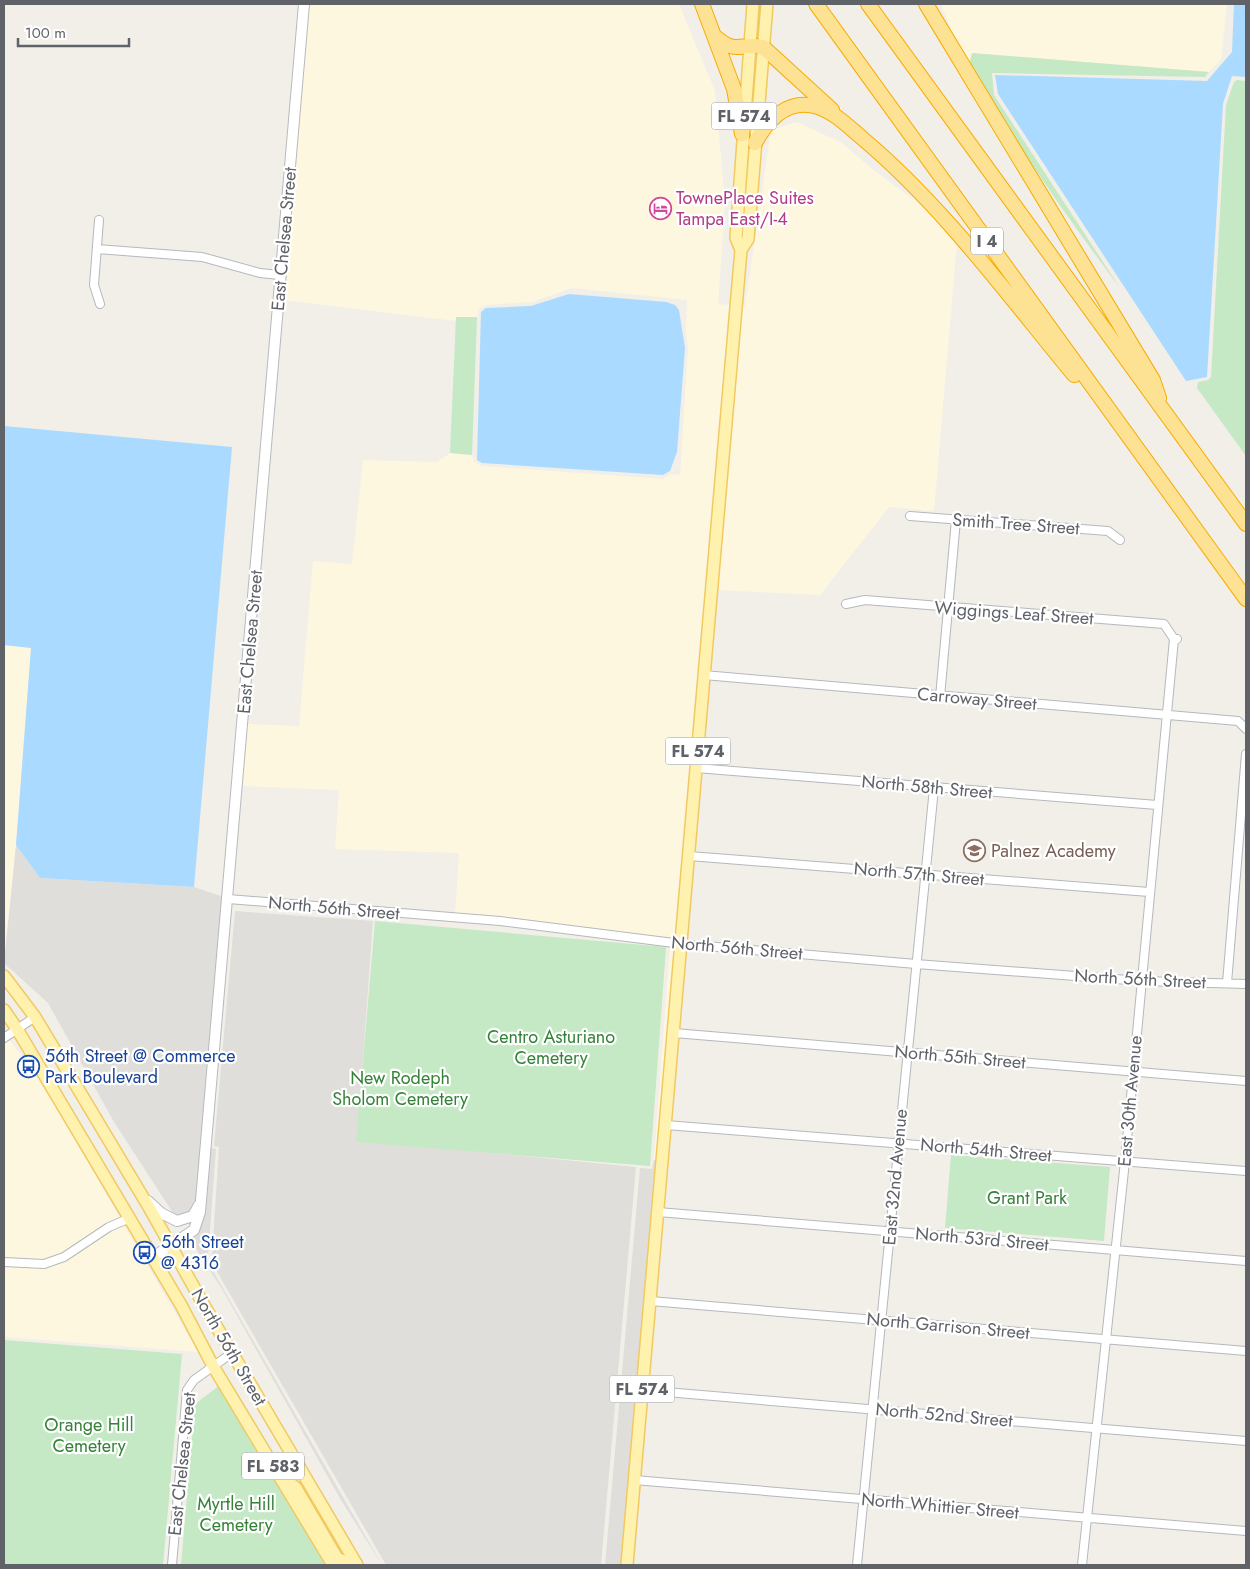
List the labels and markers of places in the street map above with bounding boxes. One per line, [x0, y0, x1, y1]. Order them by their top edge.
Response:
place label: TownePlace Suites Tampa East/I-4 [676, 185, 814, 232]
hotel icon: TownePlace Suites Tampa East/I-4 [648, 196, 672, 220]
place label: Palnez Academy [991, 838, 1116, 864]
school or university icon: Palnez Academy [963, 839, 987, 863]
place label: 56th Street @ Commerce Park Boulevard [45, 1043, 236, 1090]
bus stop icon: 56th Street @ Commerce Park Boulevard [17, 1054, 41, 1078]
place label: 56th Street @ 4316 [161, 1229, 244, 1276]
bus stop icon: 56th Street @ 4316 [133, 1240, 157, 1264]

